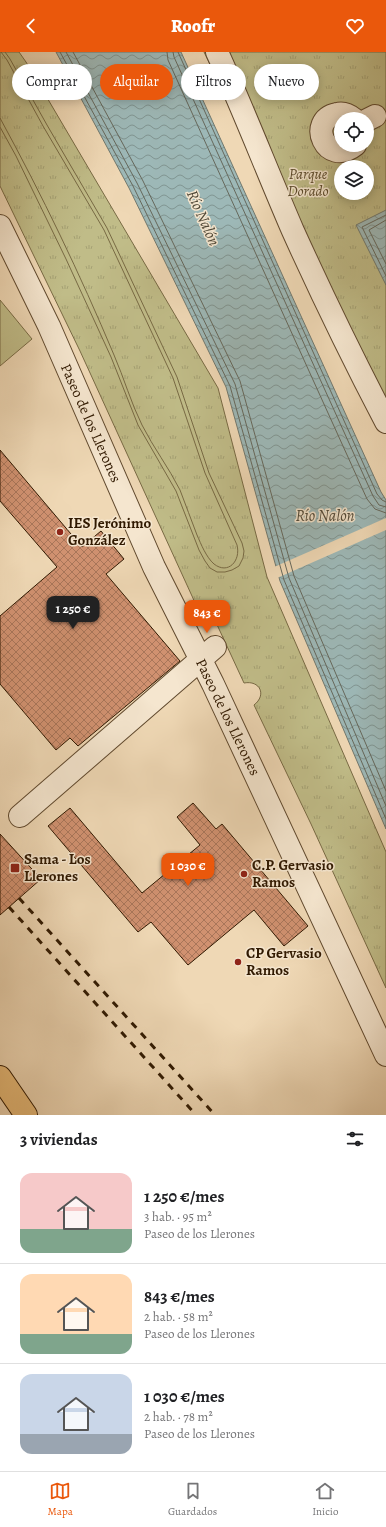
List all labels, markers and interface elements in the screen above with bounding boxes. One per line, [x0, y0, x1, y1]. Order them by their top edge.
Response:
text: Roofr [171, 14, 215, 38]
icon: back [20, 15, 42, 37]
icon: heart [344, 15, 366, 37]
chip: Comprar [12, 64, 92, 100]
chip: Alquilar [100, 64, 173, 100]
chip: Filtros [181, 64, 246, 100]
chip: Nuevo [254, 64, 319, 100]
map controls [334, 112, 374, 200]
button: locate [334, 112, 374, 152]
button: layers [334, 160, 374, 200]
park label: Parque Dorado [287, 164, 329, 201]
water label: Río Nalón [181, 187, 225, 250]
street label: Paseo de los Llerones [56, 360, 126, 486]
water label: Río Nalón [295, 505, 355, 527]
place label: IES Jerónimo González [68, 513, 151, 550]
marker: IES Jerónimo González [55, 527, 65, 537]
pin: 1 250 € [36, 596, 110, 630]
text: 1 250 € [55, 600, 91, 617]
pin: 843 € [179, 600, 235, 634]
text: 843 € [193, 604, 221, 621]
street label: Paseo de los Llerones [191, 655, 265, 779]
place label: Sama - Los Llerones [24, 849, 91, 886]
pin: 1 030 € [151, 853, 225, 887]
place label: C.P. Gervasio Ramos [252, 855, 334, 892]
text: 1 030 € [170, 857, 206, 874]
marker: Sama - Los Llerones [9, 862, 21, 874]
marker: C.P. Gervasio Ramos [239, 869, 249, 879]
place label: CP Gervasio Ramos [246, 943, 322, 980]
marker: CP Gervasio Ramos [233, 957, 243, 967]
text: 3 viviendas [20, 1128, 98, 1151]
icon: filters [344, 1128, 366, 1150]
text: 1 250 €/mes [144, 1185, 224, 1208]
icon: home [52, 1189, 100, 1237]
text: 3 hab. · 95 m² [144, 1208, 212, 1225]
text: Paseo de los Llerones [144, 1225, 255, 1242]
text: 843 €/mes [144, 1285, 215, 1308]
icon: home [52, 1290, 100, 1338]
text: 2 hab. · 58 m² [144, 1308, 213, 1325]
text: Paseo de los Llerones [144, 1325, 255, 1342]
text: 1 030 €/mes [144, 1385, 225, 1408]
icon: home [52, 1390, 100, 1438]
text: 2 hab. · 78 m² [144, 1408, 213, 1425]
text: Paseo de los Llerones [144, 1425, 255, 1442]
tab: Mapa [48, 1480, 73, 1519]
tab: Guardados [168, 1480, 217, 1519]
tab: Inicio [312, 1480, 338, 1519]

